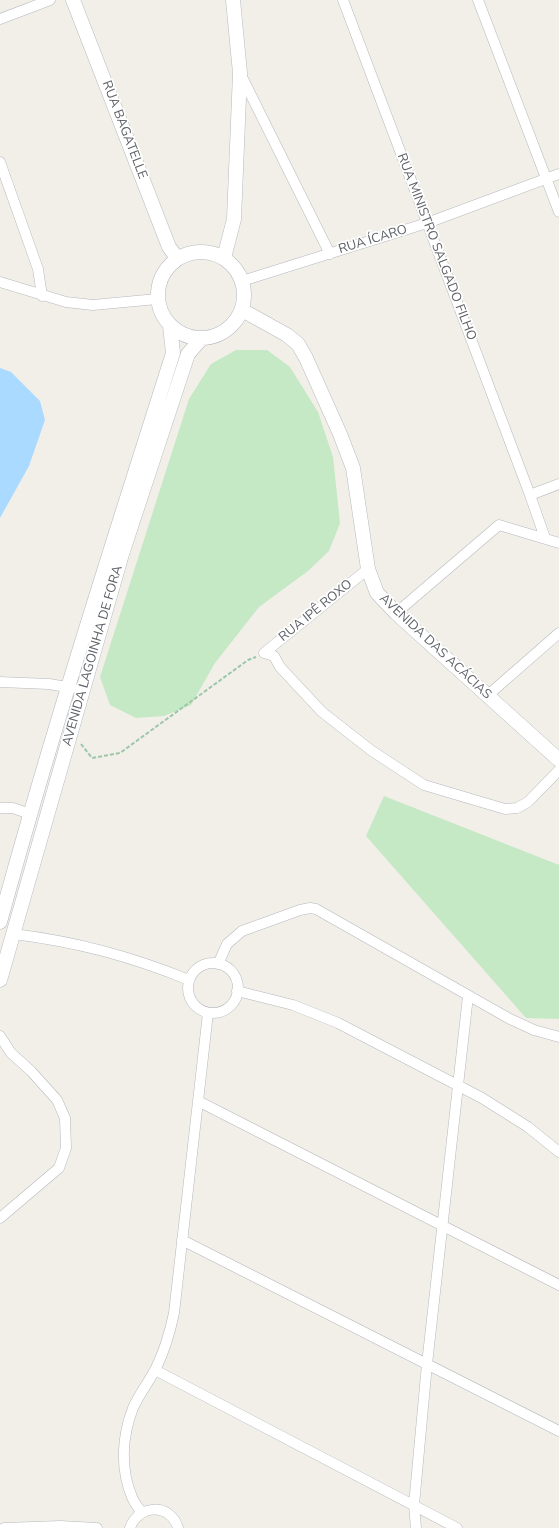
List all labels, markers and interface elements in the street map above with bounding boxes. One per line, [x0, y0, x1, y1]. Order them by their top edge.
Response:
street label: RUA BAGATELLE [98, 79, 150, 181]
street label: RUA MINISTRO SALGADO FILHO [393, 151, 479, 343]
street label: RUA ÍCARO [337, 222, 409, 258]
street label: AVENIDA LAGOINHA DE FORA [60, 564, 126, 748]
street label: RUA IPÊ ROXO [276, 577, 356, 645]
street label: AVENIDA DAS ACÁCIAS [376, 591, 494, 703]

